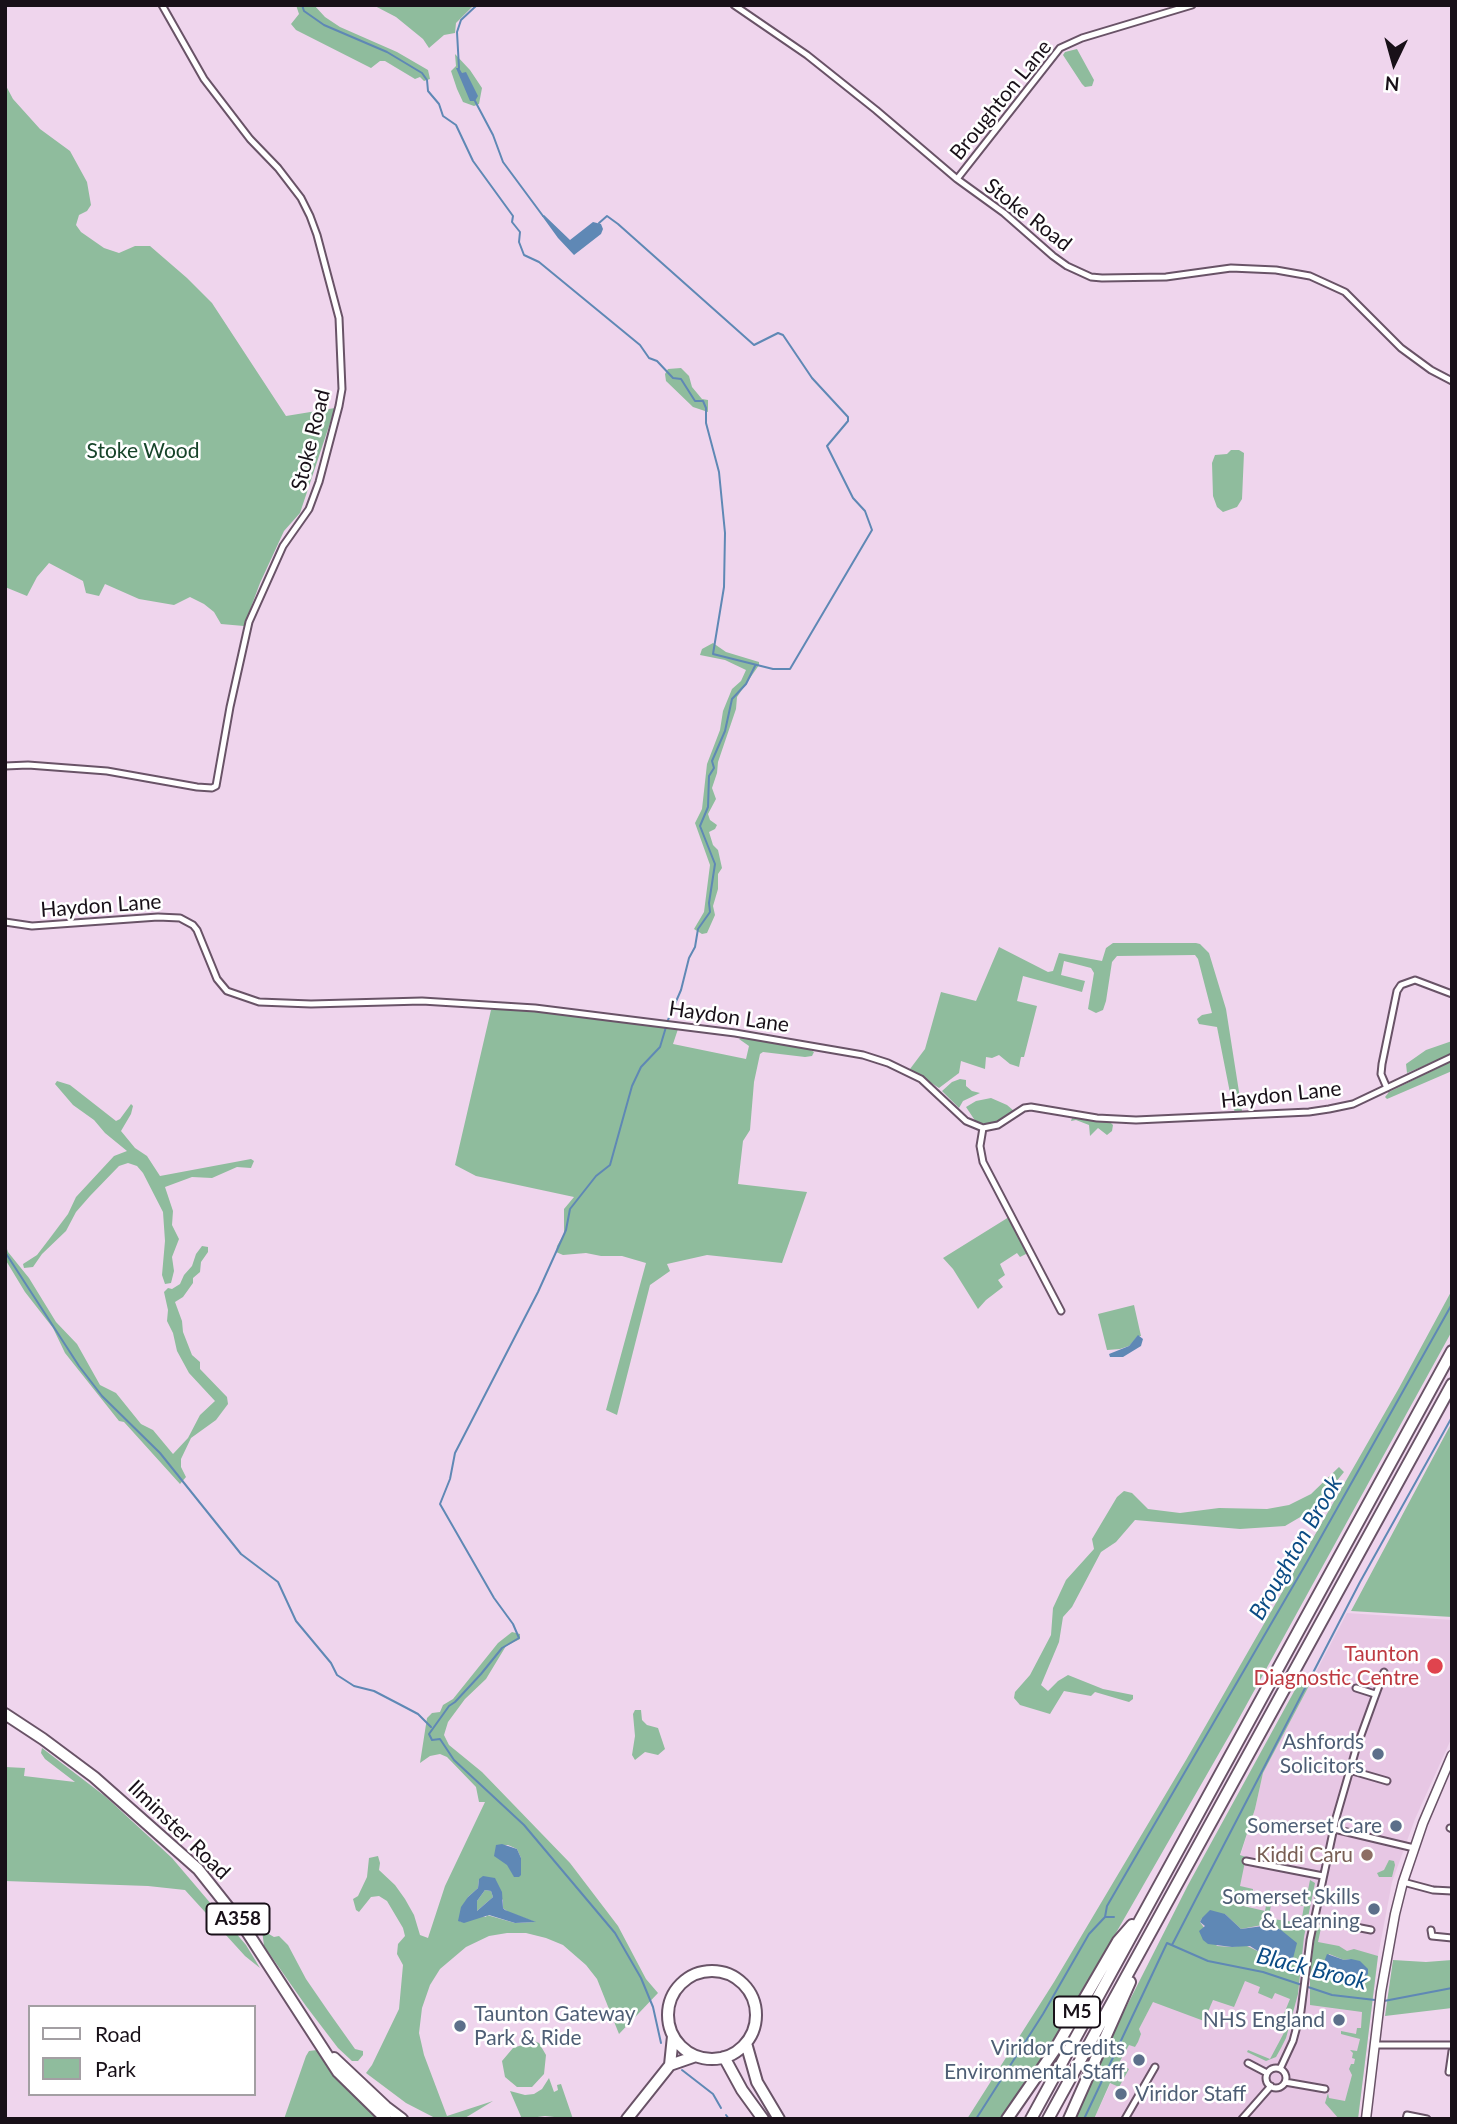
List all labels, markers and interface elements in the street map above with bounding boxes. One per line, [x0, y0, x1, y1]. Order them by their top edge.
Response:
north arrow [1359, 28, 1429, 98]
street label: Broughton Lane [945, 35, 1057, 165]
text: N [1384, 72, 1400, 97]
street label: Stoke Road [979, 173, 1077, 257]
street label: Stoke Road [286, 387, 336, 493]
park label: Stoke Wood [87, 438, 199, 464]
street label: Haydon Lane [40, 889, 162, 923]
street label: Haydon Lane [667, 996, 791, 1038]
street label: Haydon Lane [1219, 1076, 1343, 1114]
water label: Broughton Brook [1244, 1471, 1348, 1625]
place label: Taunton Diagnostic Centre [1253, 1641, 1419, 1691]
marker: Taunton Diagnostic Centre [1425, 1656, 1445, 1676]
place label: Ashfords Solicitors [1280, 1729, 1364, 1779]
marker: Ashfords Solicitors [1370, 1746, 1386, 1762]
street label: Ilminster Road [123, 1775, 235, 1885]
place label: Somerset Care [1247, 1813, 1382, 1839]
marker: Somerset Care [1388, 1818, 1404, 1834]
place label: Kiddi Caru [1256, 1842, 1353, 1868]
marker: Kiddi Caru [1359, 1847, 1375, 1863]
place label: Somerset Skills & Learning [1222, 1884, 1360, 1934]
marker: Somerset Skills & Learning [1366, 1901, 1382, 1917]
road number: A358 [206, 1904, 270, 1935]
water label: Black Brook [1254, 1942, 1370, 1996]
road number: M5 [1054, 1996, 1100, 2028]
place label: Taunton Gateway Park & Ride [474, 2001, 636, 2051]
legend [28, 2005, 256, 2096]
place label: NHS England [1203, 2007, 1325, 2033]
marker: NHS England [1331, 2012, 1347, 2028]
marker: Taunton Gateway Park & Ride [452, 2018, 468, 2034]
text: Road [95, 2021, 142, 2046]
place label: Viridor Credits Environmental Staff [944, 2035, 1125, 2085]
marker: Viridor Credits Environmental Staff [1131, 2052, 1147, 2068]
text: Park [95, 2056, 136, 2081]
place label: Viridor Staff [1135, 2081, 1246, 2107]
marker: Viridor Staff [1113, 2086, 1129, 2102]

